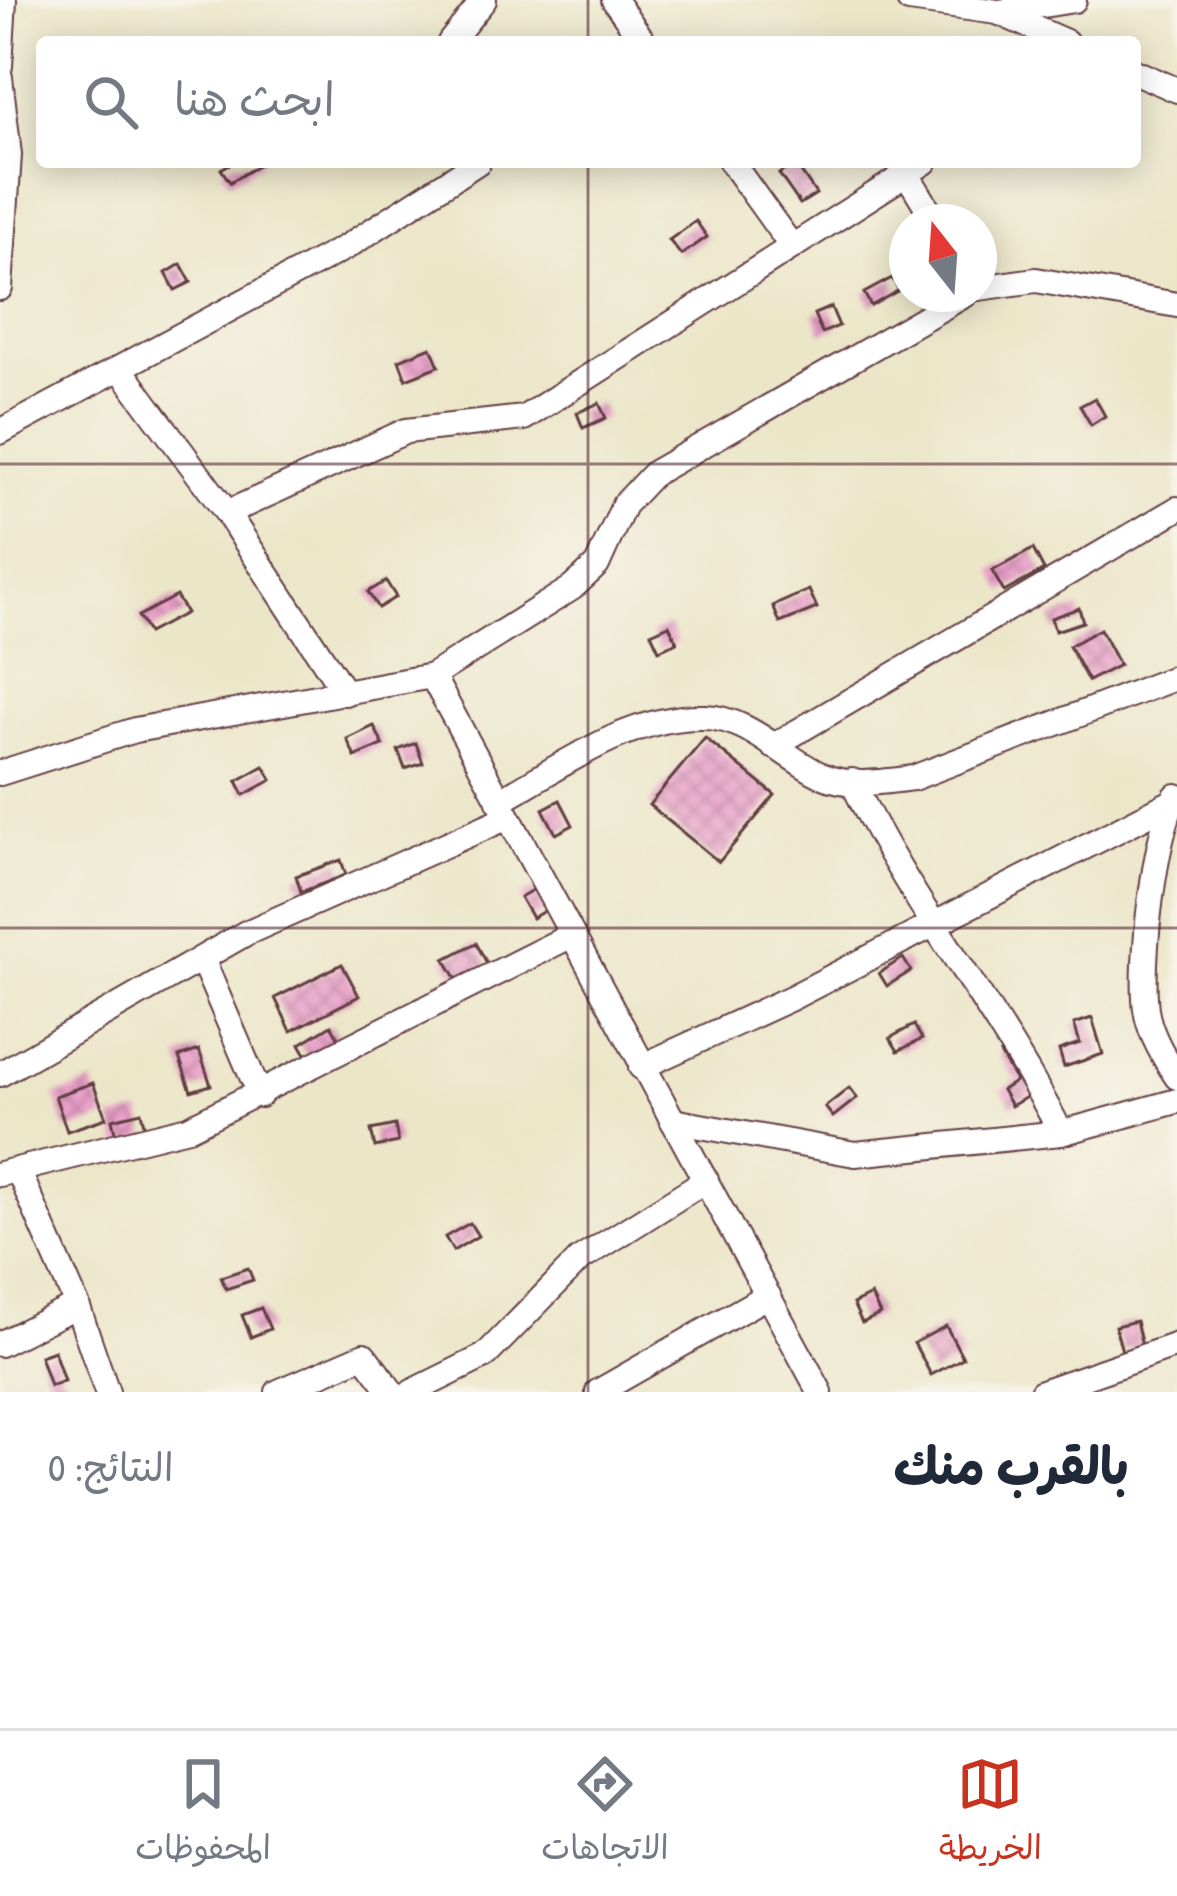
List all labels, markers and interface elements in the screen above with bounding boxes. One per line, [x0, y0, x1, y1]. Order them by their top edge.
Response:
search box [36, 36, 1141, 168]
text: ابحث هنا [174, 68, 335, 129]
icon: search [78, 69, 144, 135]
north arrow [889, 204, 997, 312]
text: بالقرب منك [894, 1431, 1129, 1500]
text: النتائج: 0 [48, 1440, 173, 1493]
tab: المحفوظات [135, 1751, 271, 1877]
tab: الاتجاهات [541, 1751, 669, 1877]
tab: الخريطة [939, 1751, 1042, 1877]

